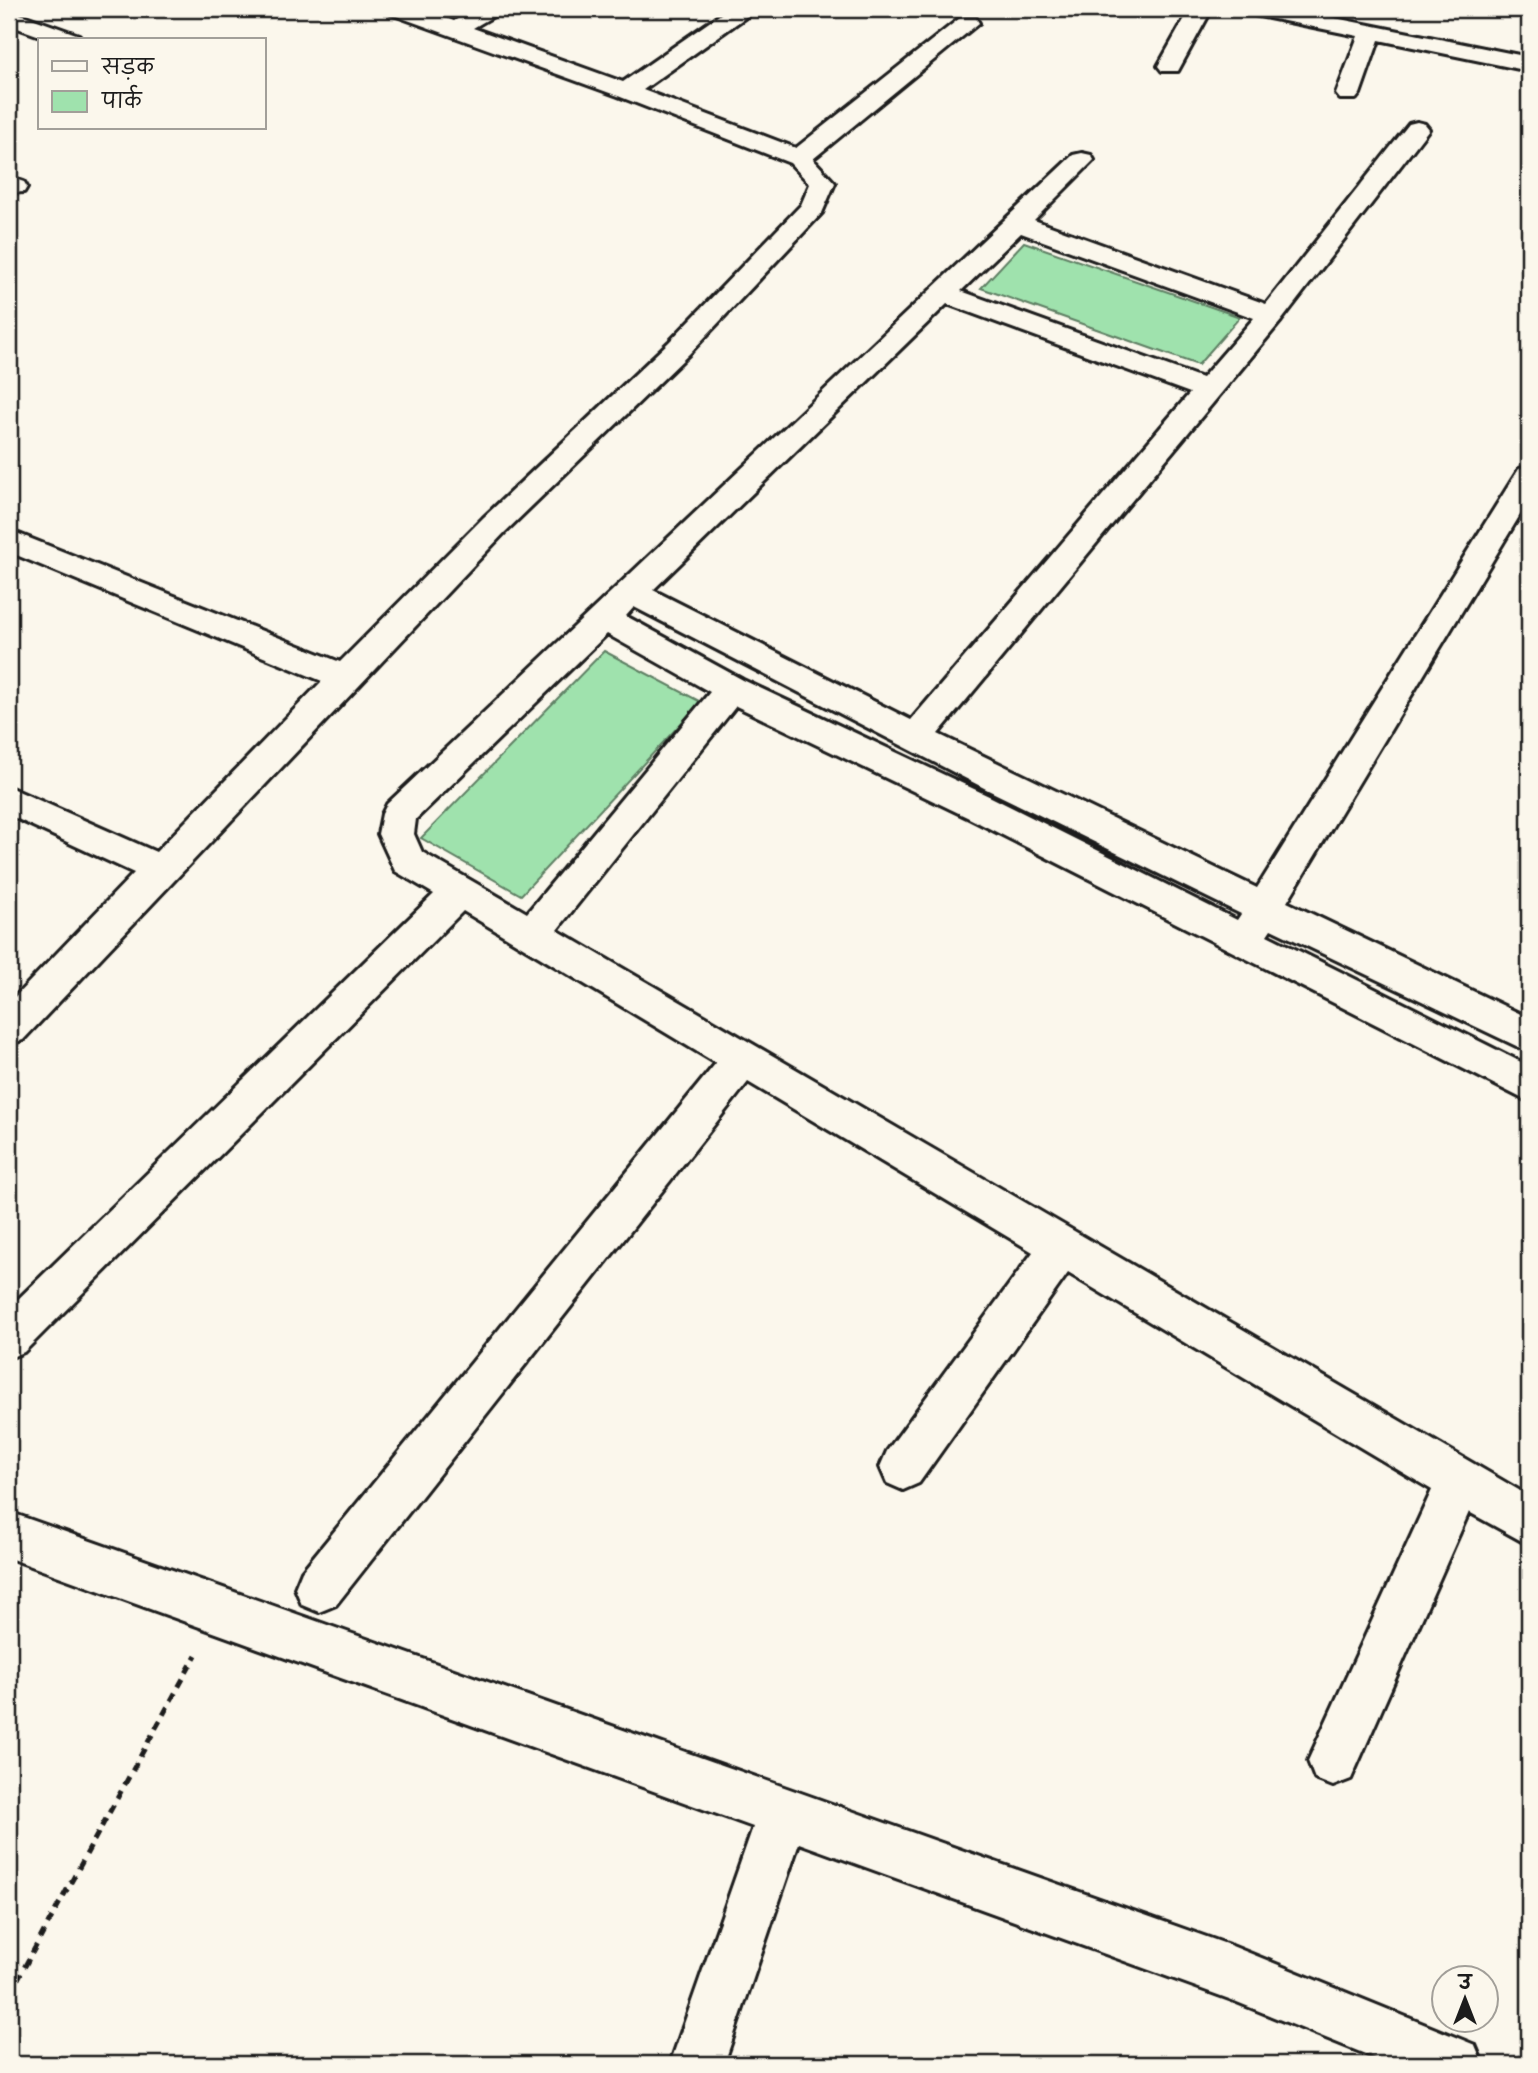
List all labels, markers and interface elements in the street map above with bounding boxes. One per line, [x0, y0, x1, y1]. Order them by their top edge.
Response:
legend [38, 38, 266, 130]
text: सड़क [101, 52, 155, 80]
text: पार्क [101, 84, 143, 113]
north arrow [1430, 1965, 1500, 2035]
text: उ [1457, 1969, 1474, 1994]

